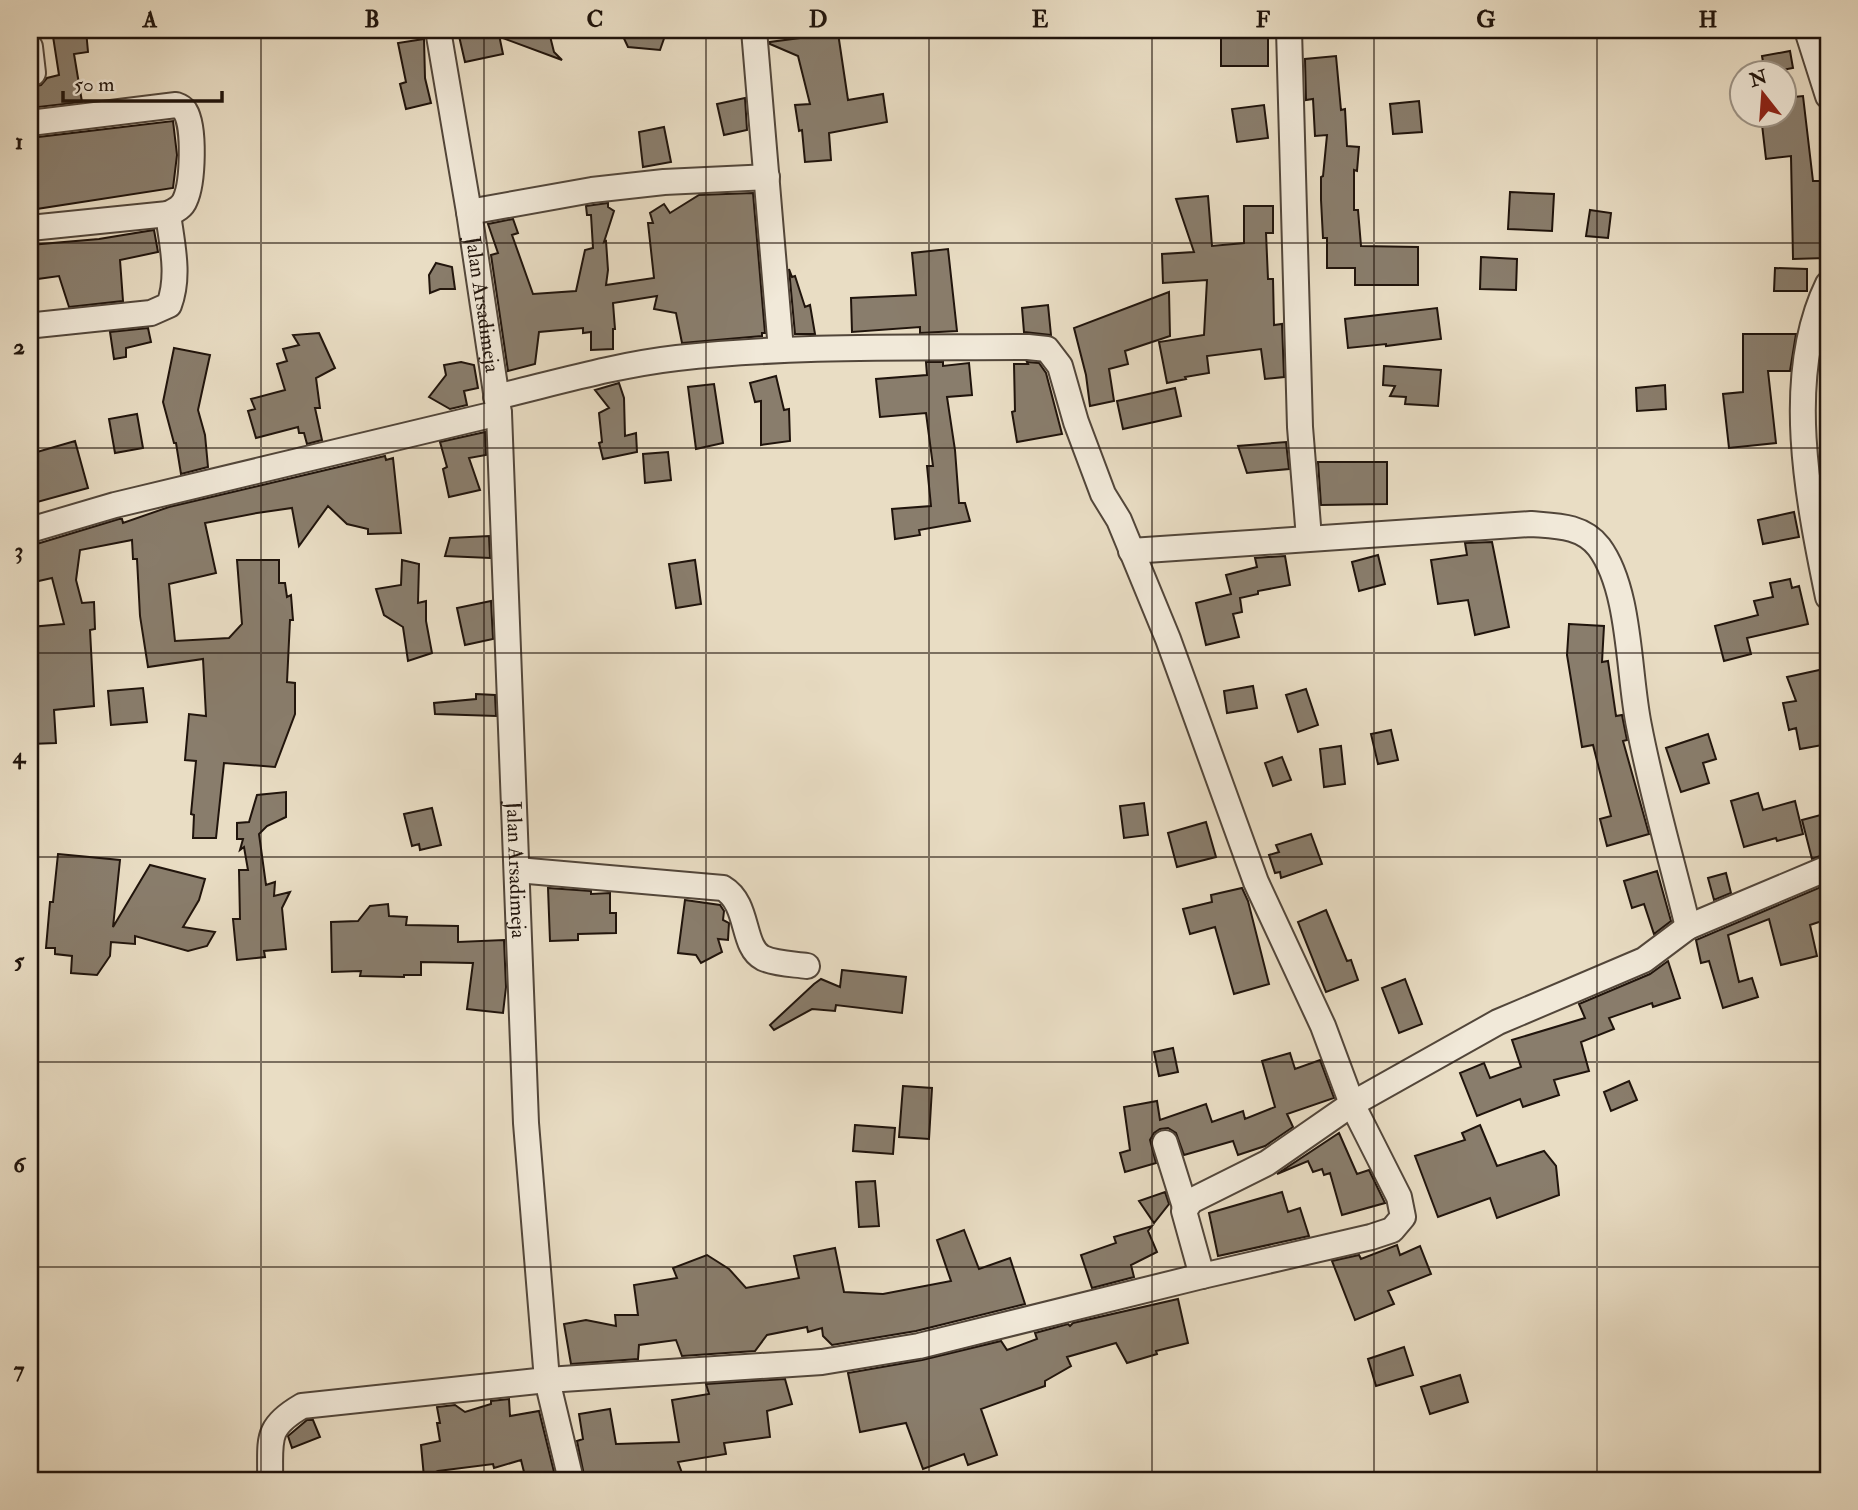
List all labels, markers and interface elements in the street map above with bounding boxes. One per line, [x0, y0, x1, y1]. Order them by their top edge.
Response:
text: A [142, 5, 158, 34]
text: B [364, 5, 380, 34]
text: C [587, 5, 603, 34]
text: D [809, 5, 827, 34]
text: E [1032, 5, 1049, 34]
text: F [1256, 5, 1271, 34]
text: G [1476, 5, 1496, 34]
text: H [1699, 5, 1718, 34]
scale bar [63, 60, 222, 104]
north arrow [1728, 60, 1798, 130]
text: N [1746, 64, 1771, 93]
text: 50 m [74, 71, 115, 98]
text: 1 [15, 127, 23, 156]
street label: Jalan Arsadimeja [459, 233, 506, 375]
text: 2 [13, 332, 25, 361]
text: 3 [15, 536, 23, 565]
text: 4 [12, 741, 27, 770]
street label: Jalan Arsadimeja [500, 800, 532, 939]
text: 5 [14, 946, 25, 975]
text: 6 [13, 1150, 27, 1179]
text: 7 [14, 1355, 25, 1384]

